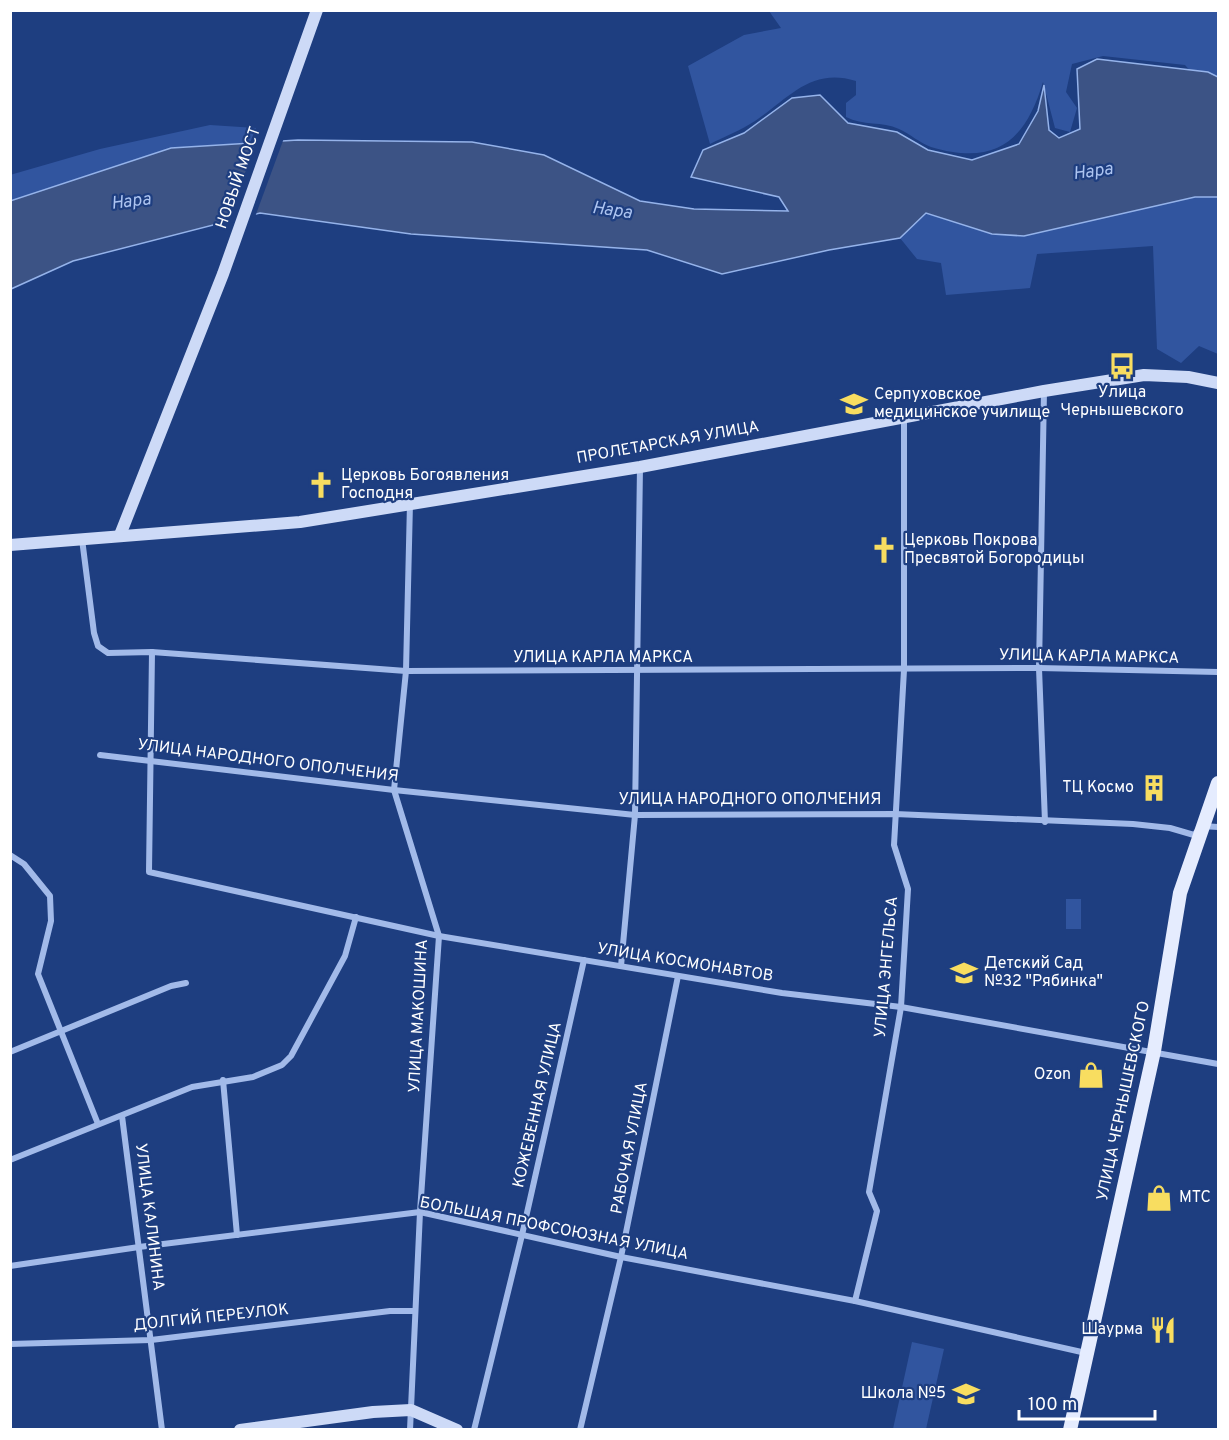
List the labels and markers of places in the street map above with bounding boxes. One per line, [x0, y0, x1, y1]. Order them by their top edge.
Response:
bus stop icon: Улица Чернышевского [1107, 351, 1137, 381]
place label: Улица Чернышевского [1060, 383, 1184, 421]
place label: Серпуховское медицинское училище [874, 385, 1050, 423]
school or university icon: Серпуховское медицинское училище [839, 389, 869, 419]
place label: Церковь Богоявления Господня [341, 466, 509, 504]
church icon: Церковь Богоявления Господня [306, 470, 336, 500]
place label: Церковь Покрова Пресвятой Богородицы [904, 531, 1084, 569]
church icon: Церковь Покрова Пресвятой Богородицы [869, 535, 899, 565]
building icon: ТЦ Космо [1139, 773, 1169, 803]
place label: ТЦ Космо [1062, 778, 1134, 798]
place label: Детский Сад №32 "Рябинка" [984, 954, 1103, 992]
school or university icon: Детский Сад №32 "Рябинка" [949, 958, 979, 988]
shop icon: Ozon [1076, 1060, 1106, 1090]
place label: Ozon [1034, 1065, 1071, 1085]
shop icon: МТС [1144, 1183, 1174, 1213]
place label: МТС [1179, 1188, 1211, 1208]
restaurant icon: Шаурма [1148, 1315, 1178, 1345]
place label: Шаурма [1081, 1320, 1143, 1340]
school or university icon: Школа №5 [951, 1379, 981, 1409]
place label: Школа №5 [861, 1384, 946, 1404]

